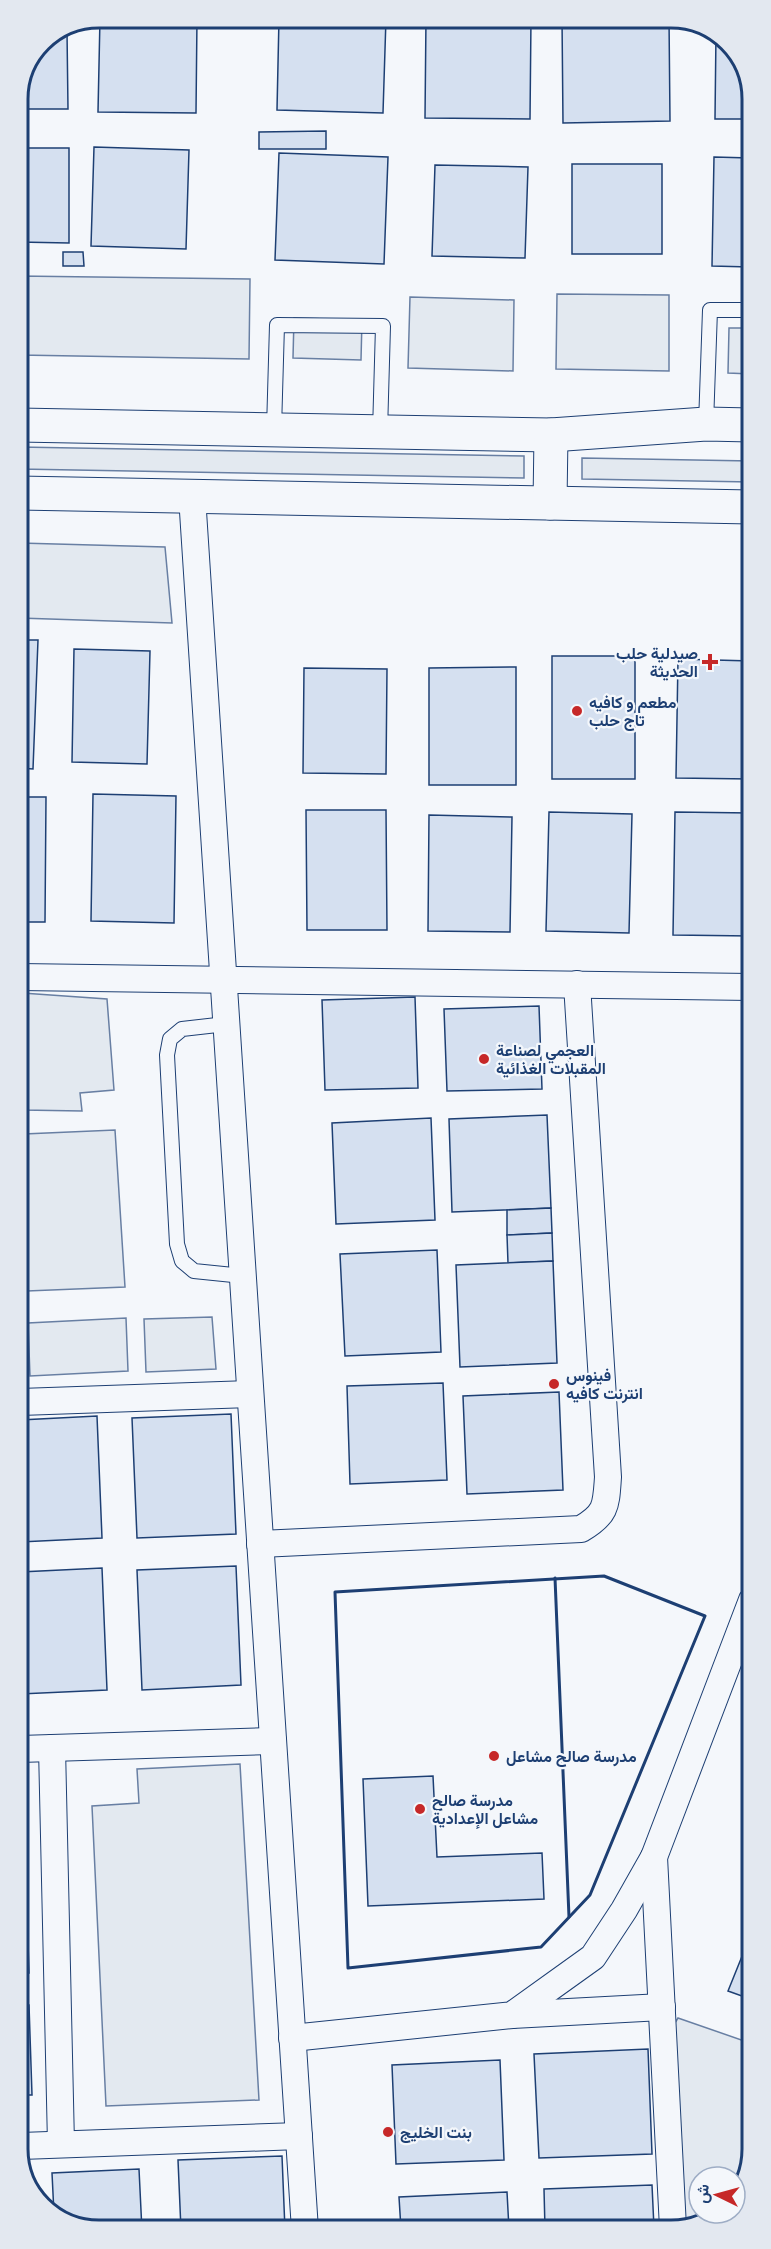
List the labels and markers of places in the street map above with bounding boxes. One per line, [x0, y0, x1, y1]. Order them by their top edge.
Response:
place label: صيدلية حلب الحديثة [616, 644, 698, 681]
marker: صيدلية حلب الحديثة [703, 655, 717, 669]
place label: مطعم و كافيه تاج حلب [589, 693, 677, 731]
marker: مطعم و كافيه تاج حلب [570, 704, 584, 718]
place label: العجمي لصناعة المقبلات الغذائية [496, 1041, 606, 1078]
marker: العجمي لصناعة المقبلات الغذائية [477, 1052, 491, 1066]
place label: فينوس انترنت كافيه [566, 1366, 643, 1404]
marker: فينوس انترنت كافيه [547, 1377, 561, 1391]
place label: مدرسة صالح مشاعل [506, 1747, 637, 1768]
marker: مدرسة صالح مشاعل [487, 1749, 501, 1763]
place label: مدرسة صالح مشاعل الإعدادية [432, 1791, 539, 1829]
marker: مدرسة صالح مشاعل الإعدادية [413, 1802, 427, 1816]
place label: بنت الخليج [400, 2123, 472, 2144]
marker: بنت الخليج [381, 2125, 395, 2139]

